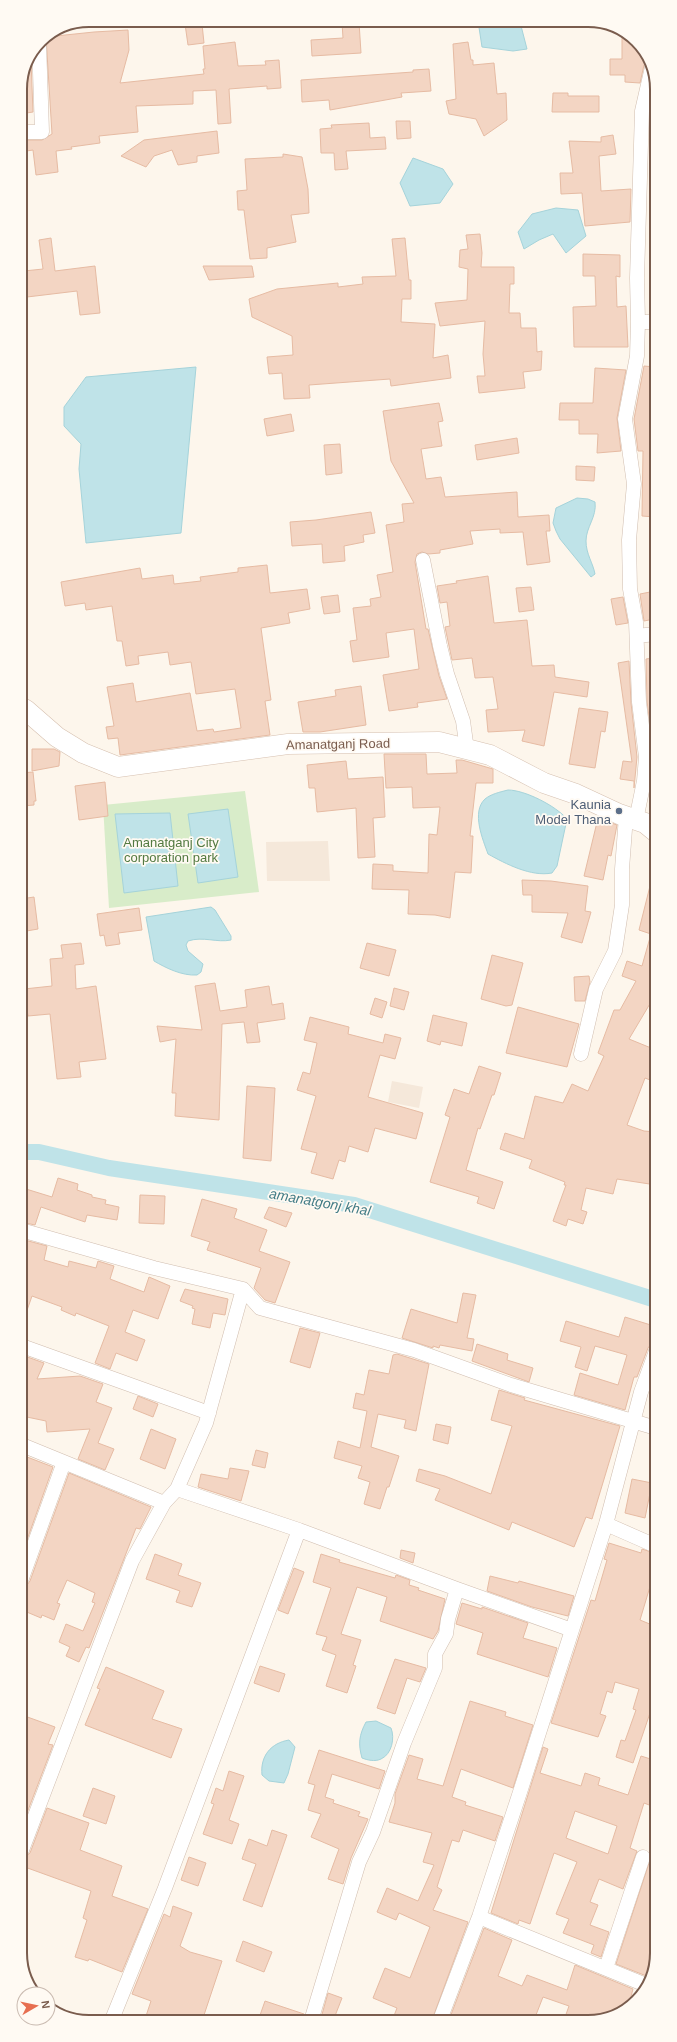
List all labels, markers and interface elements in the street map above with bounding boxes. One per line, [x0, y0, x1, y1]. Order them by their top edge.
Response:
street label: Amanatganj Road [286, 736, 390, 752]
place label: Kaunia Model Thana [535, 797, 612, 827]
marker: Kaunia Model Thana [614, 806, 624, 816]
park label: Amanatganj City corporation park [123, 835, 219, 865]
water label: amanatgonj khal [268, 1185, 373, 1219]
north arrow [16, 1986, 56, 2026]
text: N [39, 2000, 52, 2009]

